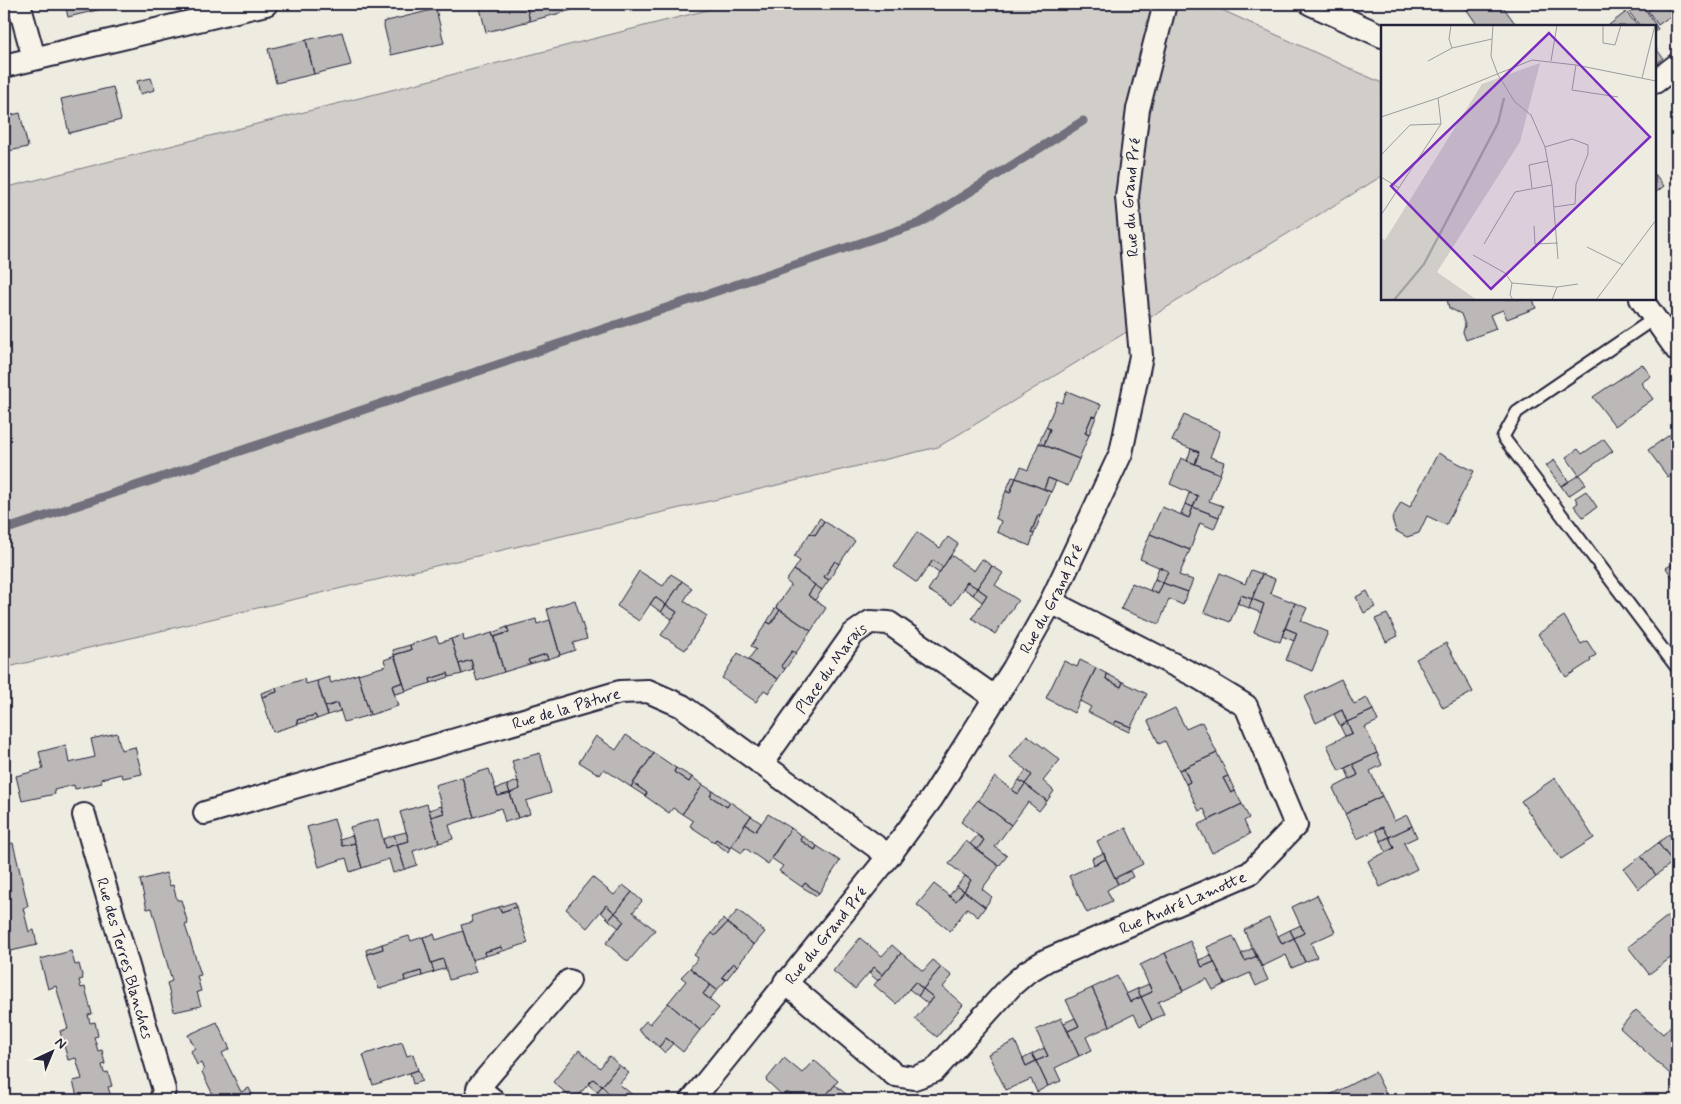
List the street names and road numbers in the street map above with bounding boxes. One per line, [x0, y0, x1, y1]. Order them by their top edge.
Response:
street label: Rue du Grand Pré [1118, 137, 1146, 258]
street label: Rue du Grand Pré [1015, 541, 1089, 658]
street label: Place du Marais [791, 619, 871, 718]
street label: Rue de la Pâture [510, 683, 623, 735]
street label: Rue André Lamotte [1116, 867, 1250, 940]
street label: Rue des Terres Blanches [91, 875, 158, 1042]
street label: Rue du Grand Pré [781, 883, 872, 989]

